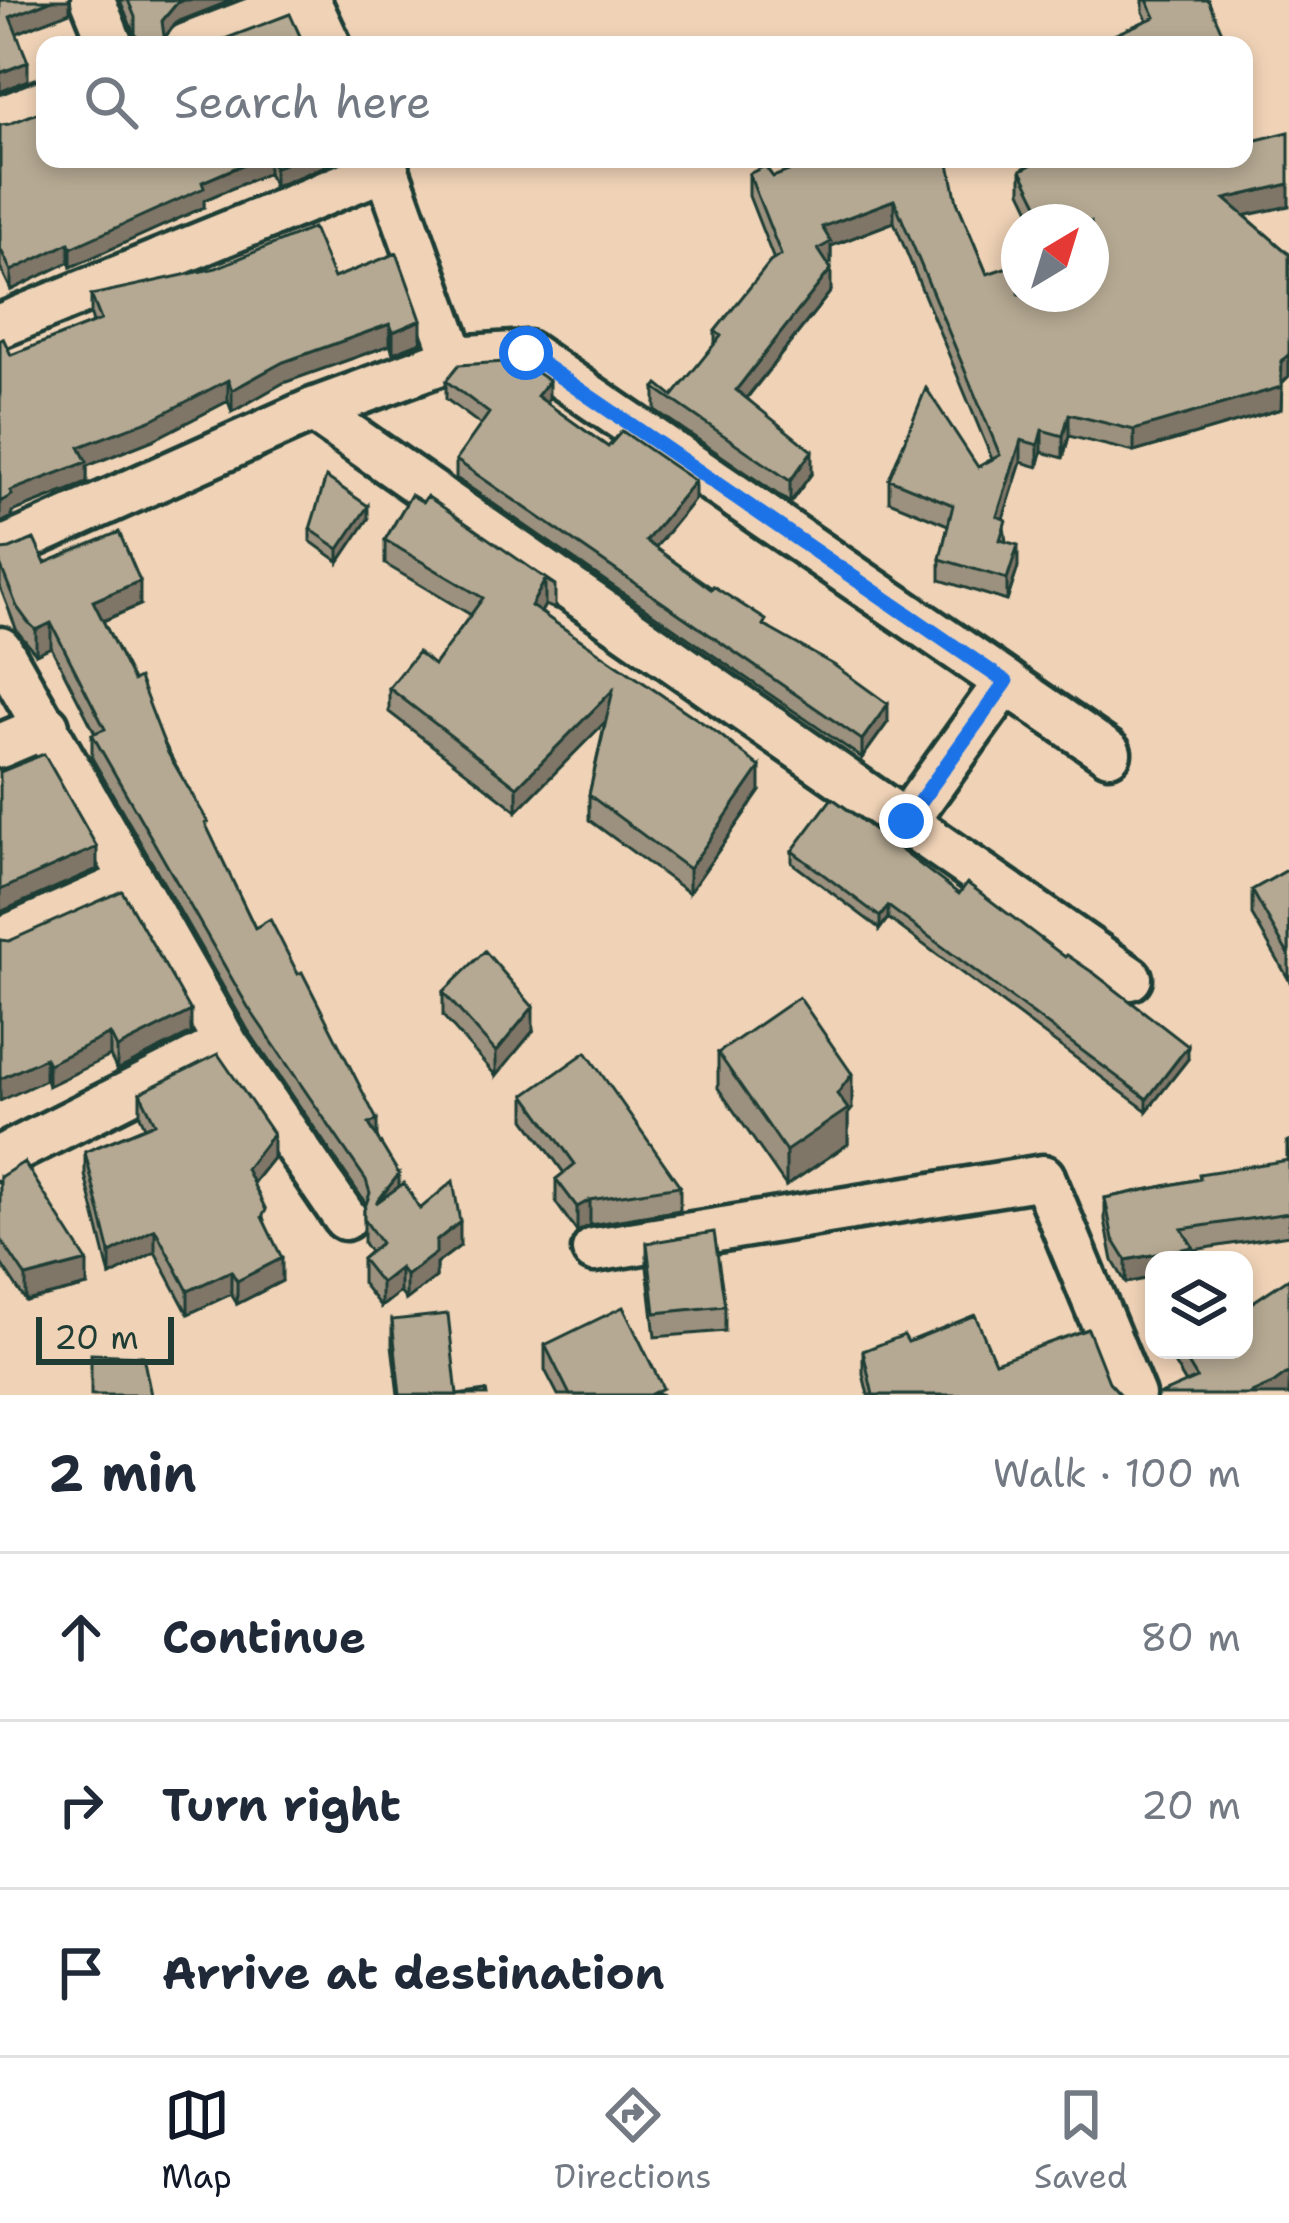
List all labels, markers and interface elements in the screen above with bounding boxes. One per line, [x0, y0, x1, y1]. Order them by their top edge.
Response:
search box [36, 36, 1253, 168]
icon: search [78, 69, 144, 135]
text: Search here [174, 72, 431, 132]
north arrow [1001, 204, 1109, 312]
route start [499, 326, 553, 380]
route end [879, 794, 933, 848]
map controls [1145, 1251, 1253, 1359]
button: layers [1145, 1251, 1253, 1359]
scale bar [36, 1311, 174, 1364]
text: 20 m [54, 1315, 139, 1360]
text: 2 min [48, 1439, 197, 1507]
text: Walk · 100 m [993, 1447, 1241, 1499]
icon: ahead [48, 1604, 114, 1670]
text: Continue [162, 1607, 366, 1667]
text: 80 m [1140, 1611, 1241, 1663]
icon: right [48, 1772, 114, 1838]
text: Turn right [162, 1775, 401, 1835]
text: 20 m [1141, 1779, 1241, 1831]
icon: arrive [48, 1940, 114, 2006]
text: Arrive at destination [162, 1943, 665, 2003]
tab: Map [161, 2082, 232, 2199]
tab: Directions [554, 2082, 712, 2199]
tab: Saved [1034, 2082, 1128, 2199]

